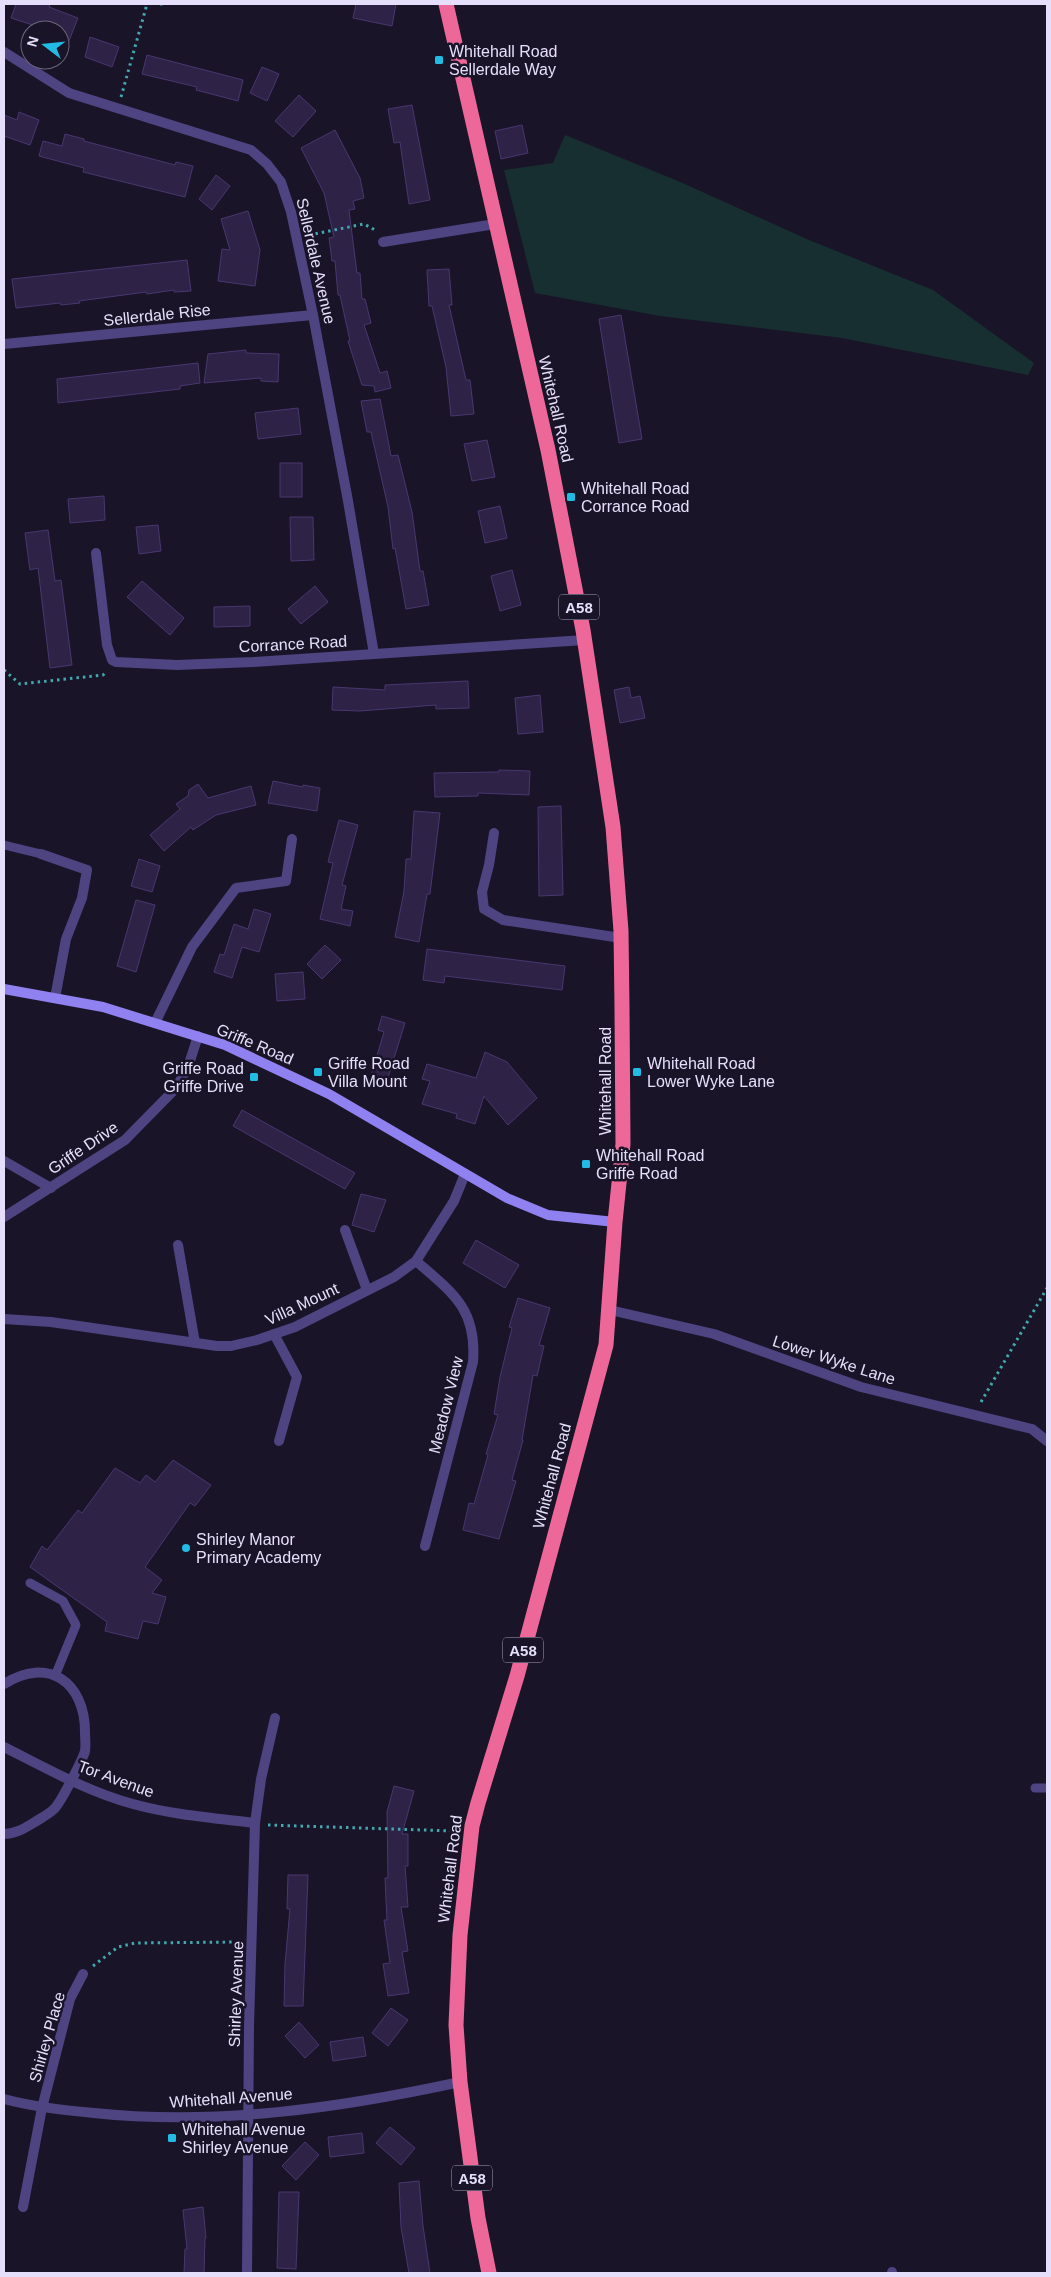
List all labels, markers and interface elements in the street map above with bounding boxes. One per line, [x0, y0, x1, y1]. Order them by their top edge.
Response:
north arrow [20, 20, 70, 70]
text: N [23, 34, 42, 48]
place label: Whitehall Road Sellerdale Way [449, 43, 558, 78]
marker: Whitehall Road Sellerdale Way [433, 54, 445, 66]
street label: Sellerdale Avenue [293, 196, 339, 326]
street label: Sellerdale Rise [103, 301, 211, 329]
street label: Whitehall Road [536, 354, 576, 464]
place label: Whitehall Road Corrance Road [581, 480, 690, 515]
marker: Whitehall Road Corrance Road [565, 491, 577, 503]
road number: A58 [559, 594, 599, 620]
street label: Corrance Road [238, 633, 348, 655]
street label: Griffe Road [214, 1020, 296, 1068]
street label: Whitehall Road [597, 1027, 614, 1135]
place label: Griffe Road Villa Mount [328, 1055, 410, 1090]
place label: Whitehall Road Lower Wyke Lane [647, 1055, 775, 1090]
place label: Griffe Road Griffe Drive [162, 1060, 244, 1095]
marker: Griffe Road Villa Mount [312, 1066, 324, 1078]
marker: Whitehall Road Lower Wyke Lane [631, 1066, 643, 1078]
marker: Griffe Road Griffe Drive [248, 1071, 260, 1083]
street label: Griffe Drive [45, 1118, 121, 1178]
place label: Whitehall Road Griffe Road [596, 1147, 705, 1182]
marker: Whitehall Road Griffe Road [580, 1158, 592, 1170]
street label: Villa Mount [263, 1279, 342, 1328]
street label: Lower Wyke Lane [771, 1332, 898, 1388]
street label: Meadow View [426, 1354, 466, 1455]
street label: Whitehall Road [530, 1421, 574, 1531]
place label: Shirley Manor Primary Academy [196, 1531, 321, 1566]
marker: Shirley Manor Primary Academy [180, 1542, 192, 1554]
road number: A58 [503, 1638, 543, 1662]
street label: Tor Avenue [76, 1757, 156, 1801]
street label: Whitehall Road [435, 1814, 465, 1924]
street label: Shirley Avenue [226, 1940, 246, 2047]
street label: Shirley Place [26, 1990, 68, 2084]
street label: Whitehall Avenue [169, 2085, 293, 2111]
place label: Whitehall Avenue Shirley Avenue [182, 2121, 305, 2156]
marker: Whitehall Avenue Shirley Avenue [166, 2132, 178, 2144]
road number: A58 [452, 2166, 492, 2190]

